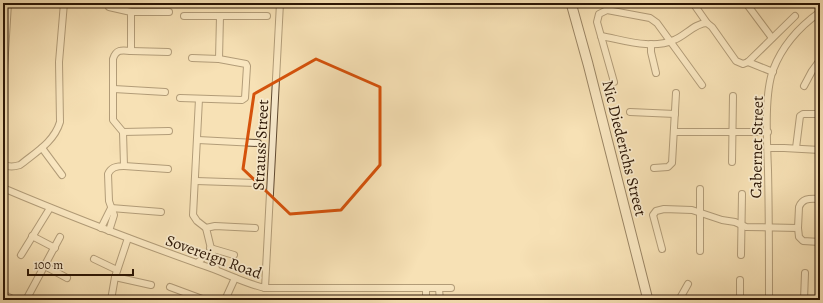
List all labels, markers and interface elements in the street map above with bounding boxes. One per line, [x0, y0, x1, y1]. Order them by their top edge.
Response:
street label: Nic Diederichs Street [596, 78, 652, 219]
street label: Cabernet Street [745, 96, 769, 199]
street label: Strauss Street [248, 99, 274, 191]
street label: Sovereign Road [163, 229, 265, 285]
scale bar [28, 251, 133, 277]
text: 100 m [34, 257, 63, 273]

